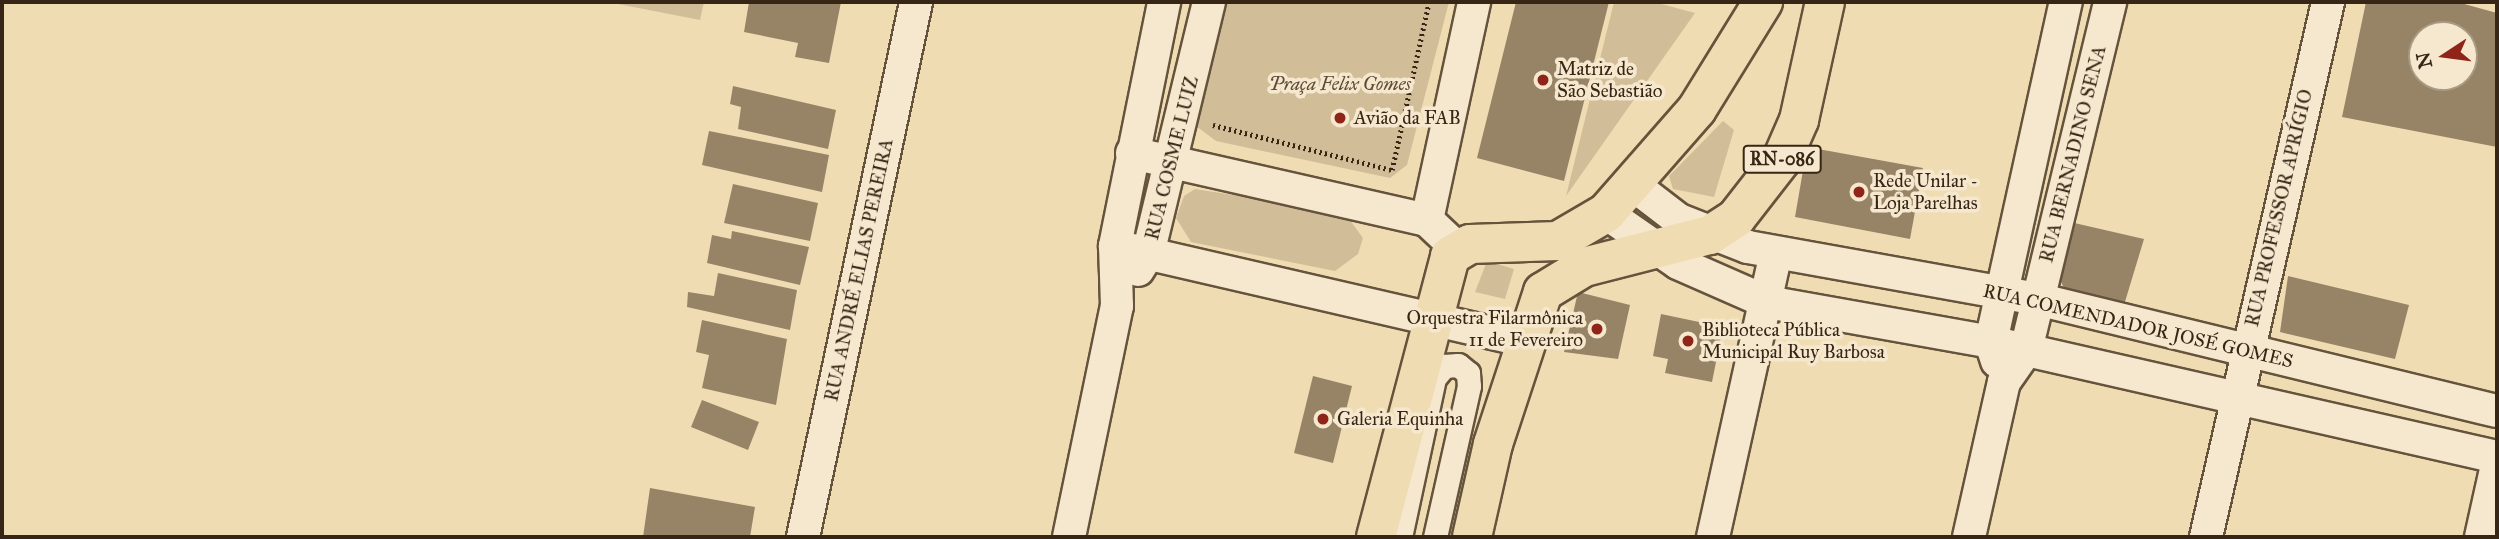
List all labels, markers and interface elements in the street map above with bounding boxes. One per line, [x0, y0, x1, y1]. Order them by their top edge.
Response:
north arrow [2408, 21, 2478, 91]
street label: RUA BERNADINO SENA [2035, 43, 2111, 265]
text: N [2411, 50, 2437, 71]
place label: Matriz de São Sebastião [1557, 58, 1662, 102]
marker: Matriz de São Sebastião [1535, 72, 1551, 88]
park label: Praça Felix Gomes [1269, 73, 1411, 95]
street label: RUA COSME LUIZ [1141, 74, 1203, 242]
street label: RUA PROFESSOR APRÍGIO [2241, 87, 2317, 329]
place label: Avião da FAB [1354, 107, 1461, 129]
marker: Avião da FAB [1332, 110, 1348, 126]
street label: RUA ANDRÉ ELIAS PEREIRA [820, 137, 898, 403]
road number: RN-086 [1742, 144, 1822, 174]
place label: Rede Unilar - Loja Parelhas [1873, 170, 1978, 214]
marker: Rede Unilar - Loja Parelhas [1851, 184, 1867, 200]
street label: RUA COMENDADOR JOSÉ GOMES [1981, 279, 2295, 373]
place label: Orquestra Filarmônica 11 de Fevereiro [1406, 307, 1583, 351]
place label: Biblioteca Pública Municipal Ruy Barbosa [1702, 319, 1885, 363]
marker: Orquestra Filarmônica 11 de Fevereiro [1589, 321, 1605, 337]
marker: Biblioteca Pública Municipal Ruy Barbosa [1680, 333, 1696, 349]
place label: Galeria Equinha [1337, 408, 1463, 430]
marker: Galeria Equinha [1315, 411, 1331, 427]

